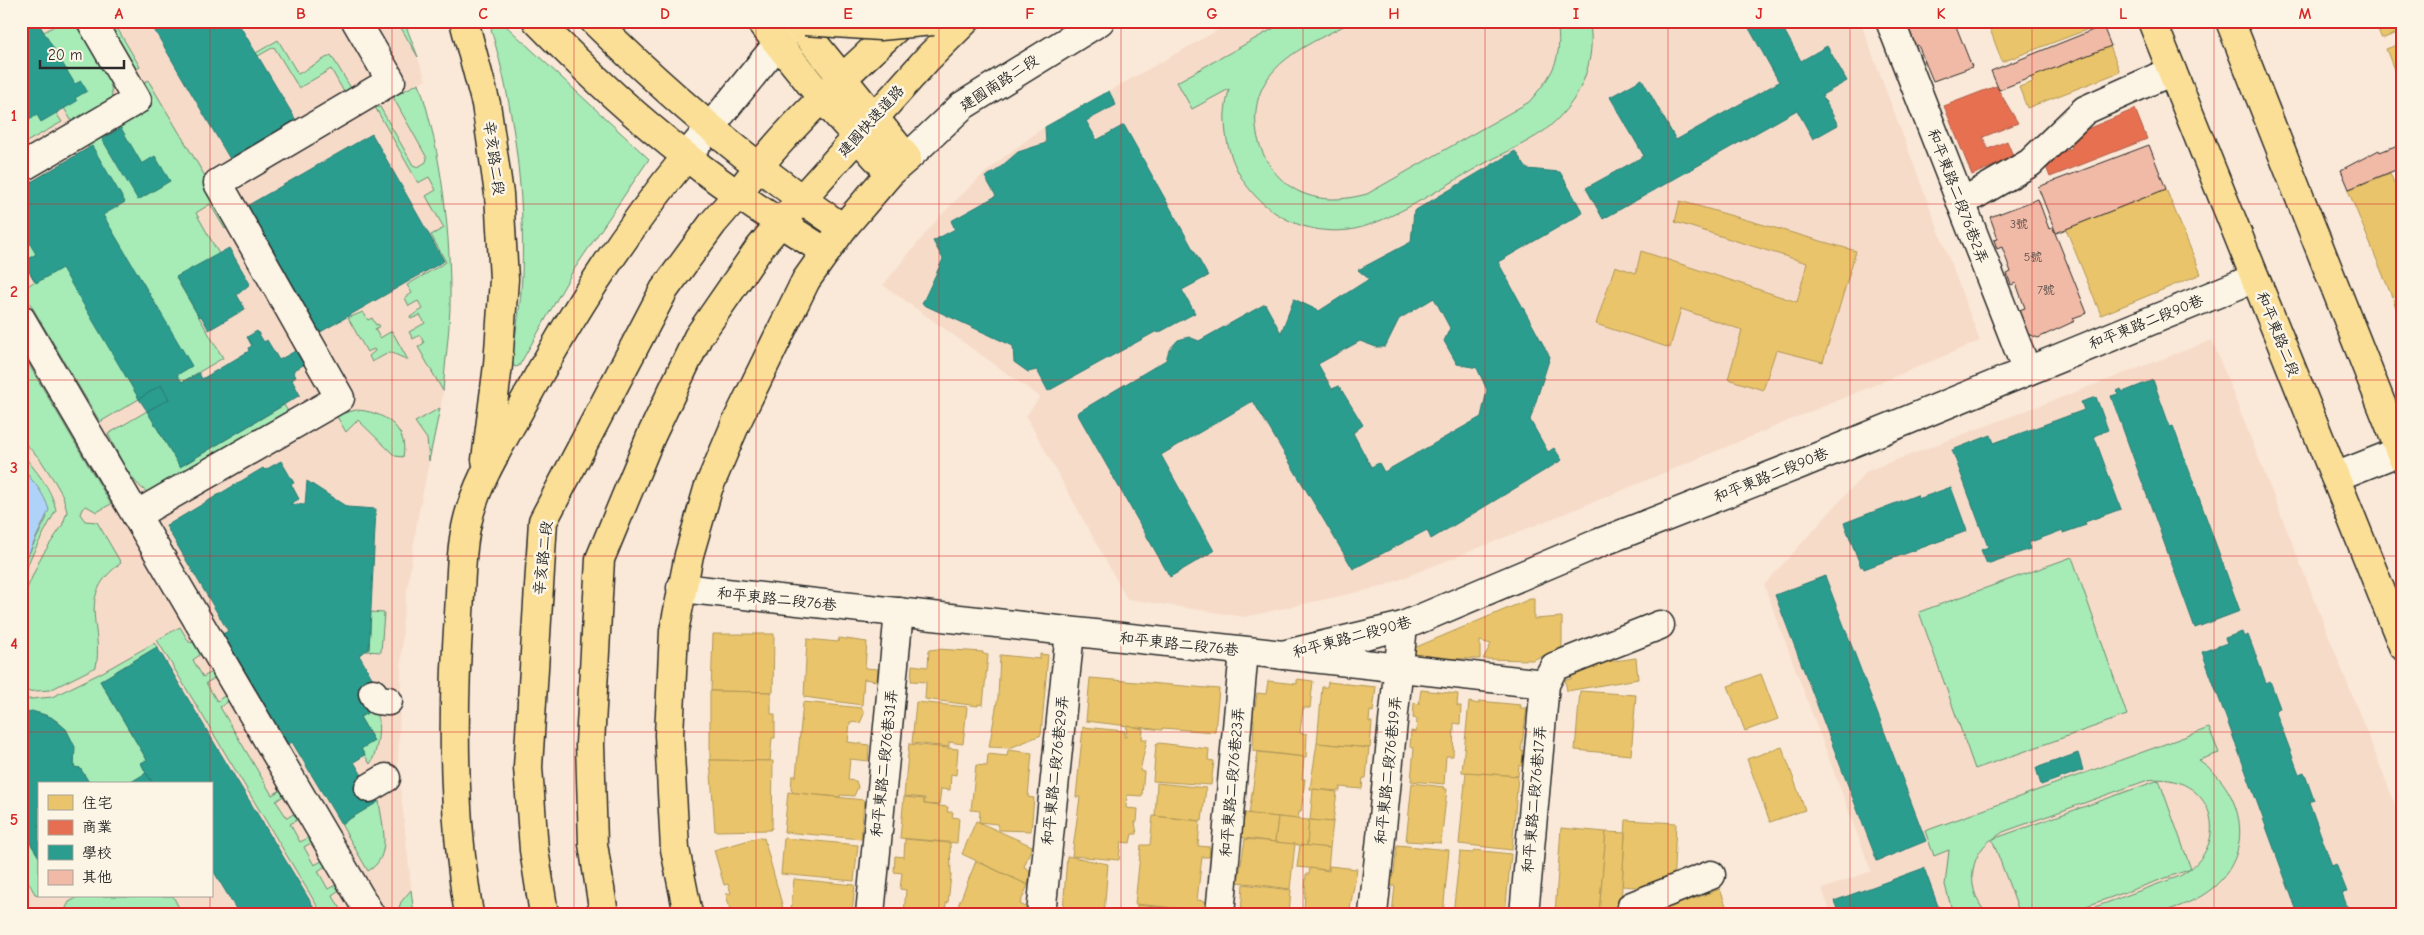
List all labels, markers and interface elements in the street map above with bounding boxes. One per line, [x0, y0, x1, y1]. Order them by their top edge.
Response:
text: A [115, 5, 124, 23]
text: B [296, 5, 306, 23]
text: C [478, 5, 488, 23]
text: D [660, 5, 670, 23]
text: E [843, 5, 853, 23]
text: F [1025, 5, 1035, 23]
text: G [1206, 5, 1218, 23]
text: H [1388, 5, 1400, 23]
text: I [1573, 5, 1579, 23]
text: J [1755, 5, 1763, 23]
text: K [1936, 5, 1946, 23]
text: L [2119, 5, 2127, 23]
text: M [2299, 5, 2312, 23]
scale bar [40, 38, 124, 70]
text: 20 m [48, 46, 82, 64]
street label: 建國南路二段 [956, 51, 1042, 115]
street label: 建國快速道路 [834, 82, 908, 160]
text: 1 [11, 107, 17, 125]
street label: 辛亥路二段 [480, 120, 508, 196]
street label: 和平東路二段76巷2弄 [1924, 126, 1992, 266]
house number: 3號 [2010, 217, 2028, 231]
house number: 5號 [2024, 250, 2042, 264]
text: 2 [10, 283, 18, 301]
house number: 7號 [2037, 283, 2055, 297]
street label: 和平東路二段 [2253, 289, 2303, 379]
street label: 和平東路二段90巷 [2086, 291, 2206, 353]
street label: 和平東路二段90巷 [1711, 444, 1831, 506]
text: 3 [10, 459, 18, 477]
street label: 辛亥路二段 [530, 520, 556, 596]
street label: 和平東路二段76巷 [716, 584, 838, 614]
street label: 和平東路二段90巷 [1291, 613, 1413, 661]
street label: 和平東路二段76巷 [1118, 629, 1240, 659]
text: 4 [10, 635, 18, 653]
street label: 和平東路二段76巷31弄 [867, 688, 901, 838]
street label: 和平東路二段76巷29弄 [1038, 694, 1072, 846]
street label: 和平東路二段76巷19弄 [1371, 695, 1405, 845]
street label: 和平東路二段76巷23弄 [1216, 706, 1248, 858]
street label: 和平東路二段76巷17弄 [1519, 724, 1549, 874]
legend [38, 782, 212, 898]
text: 住宅 [82, 794, 112, 812]
text: 5 [10, 811, 18, 829]
text: 商業 [82, 818, 112, 836]
text: 學校 [82, 844, 112, 862]
text: 其他 [82, 868, 112, 886]

